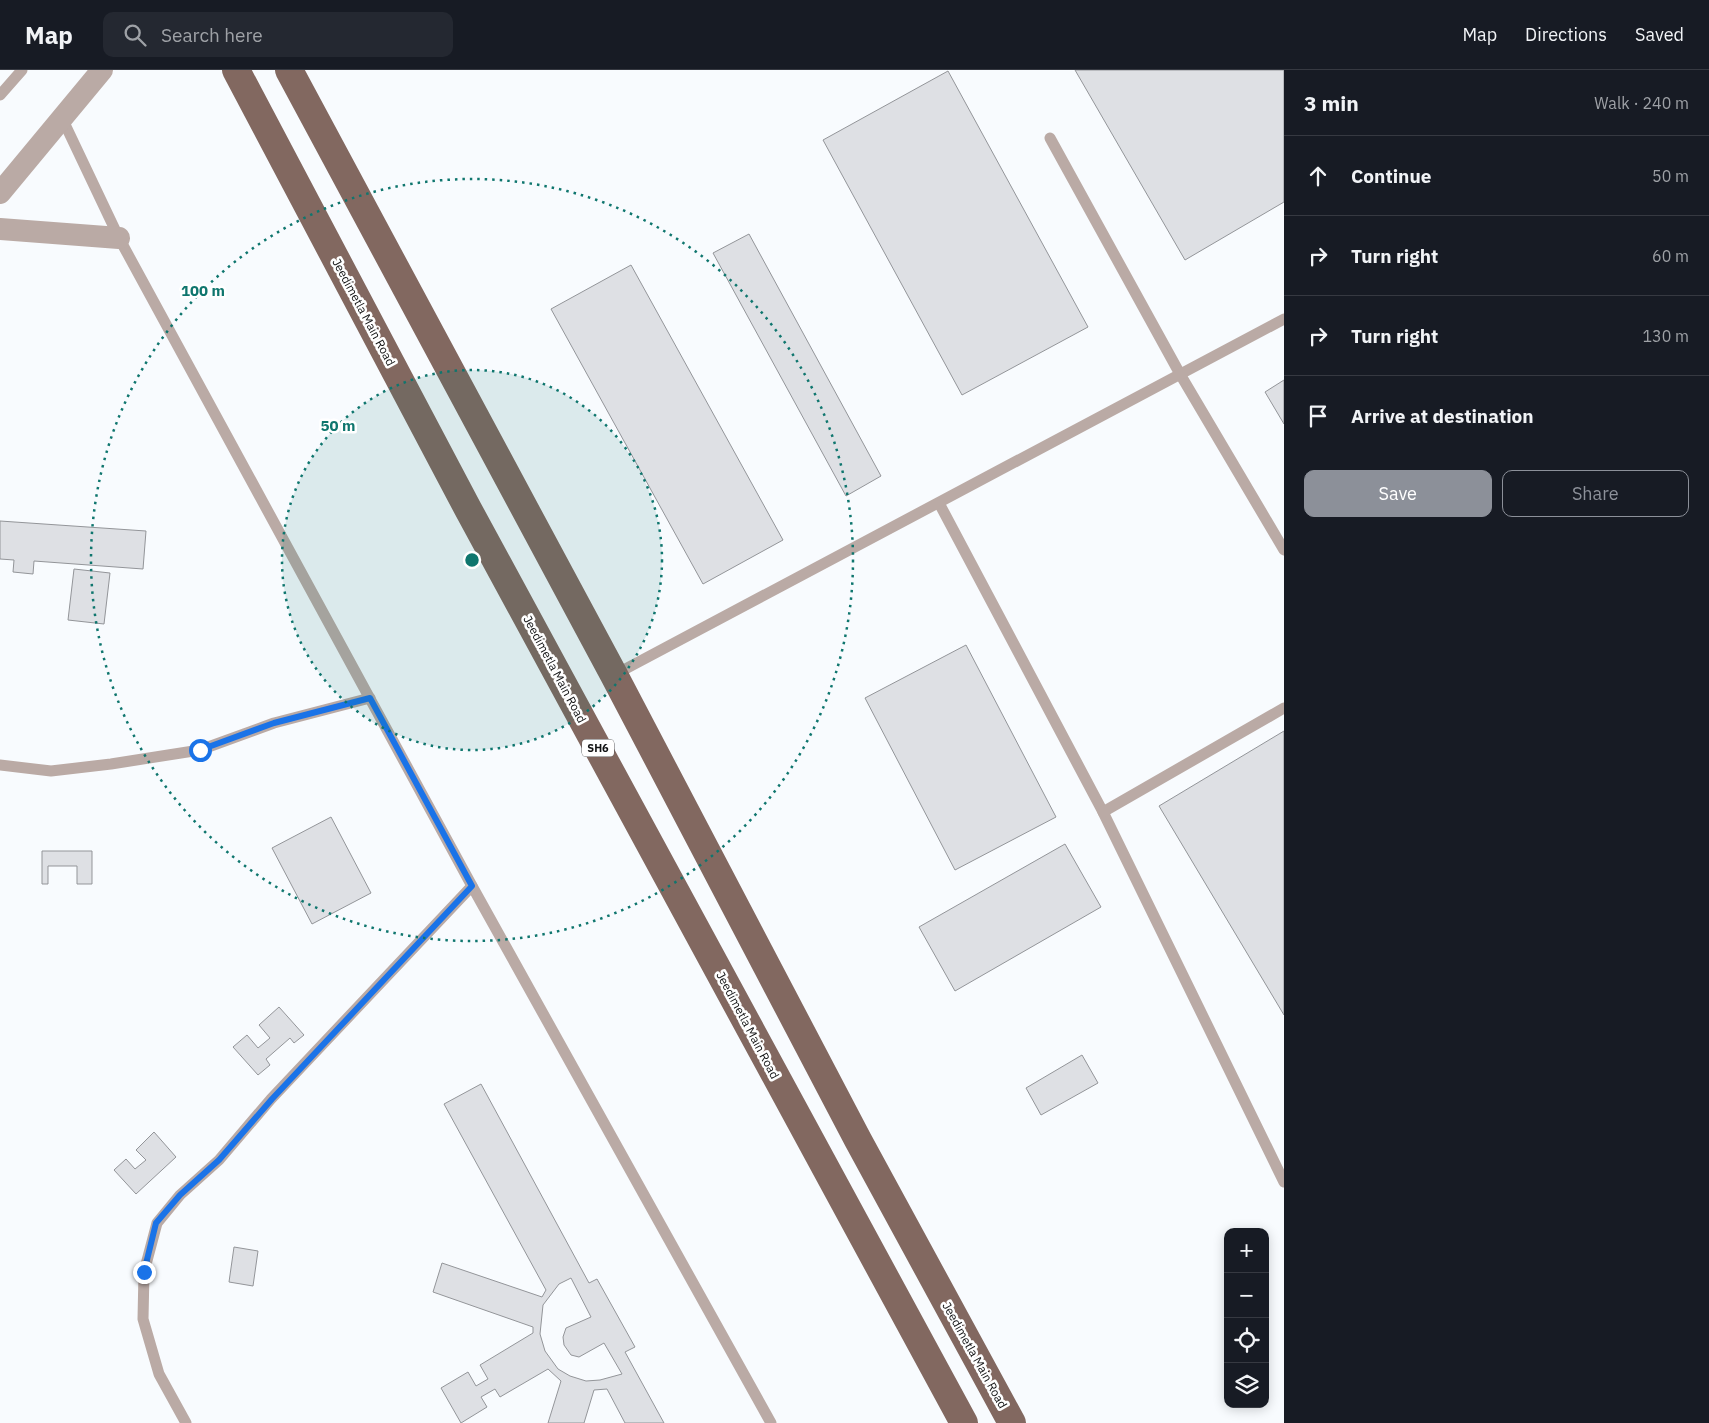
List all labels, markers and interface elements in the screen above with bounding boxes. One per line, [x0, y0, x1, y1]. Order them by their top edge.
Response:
search box [103, 12, 453, 57]
text: Map [25, 19, 73, 51]
icon: search [121, 21, 149, 49]
text: Search here [161, 23, 263, 47]
text: Map [1462, 23, 1497, 46]
text: Directions [1525, 23, 1607, 46]
text: Saved [1635, 23, 1684, 46]
text: 3 min [1304, 89, 1359, 117]
text: Walk · 240 m [1594, 93, 1689, 113]
icon: ahead [1304, 162, 1332, 190]
text: Continue [1351, 164, 1431, 188]
text: 50 m [1652, 166, 1689, 186]
icon: right [1304, 242, 1332, 270]
text: Turn right [1351, 244, 1438, 268]
text: 60 m [1652, 246, 1689, 266]
street label: Jeedimetla Main Road [329, 256, 399, 368]
text: 100 m [181, 281, 225, 300]
icon: right [1304, 322, 1332, 350]
text: Turn right [1351, 324, 1438, 348]
text: 130 m [1642, 326, 1689, 346]
icon: arrive [1304, 402, 1332, 430]
text: Arrive at destination [1351, 404, 1534, 428]
text: 50 m [321, 416, 355, 435]
button: Save [1304, 470, 1492, 517]
button: Share [1502, 470, 1689, 517]
centre of rings [463, 551, 481, 569]
street label: Jeedimetla Main Road [520, 613, 590, 725]
route start [189, 739, 212, 762]
road number: SH6 [582, 740, 614, 756]
street label: Jeedimetla Main Road [713, 969, 783, 1081]
map controls [1224, 1228, 1269, 1408]
button: + [1224, 1228, 1269, 1273]
route end [133, 1261, 156, 1284]
button: − [1224, 1273, 1269, 1318]
street label: Jeedimetla Main Road [939, 1299, 1011, 1411]
button: locate [1224, 1318, 1269, 1363]
button: layers [1224, 1363, 1269, 1408]

